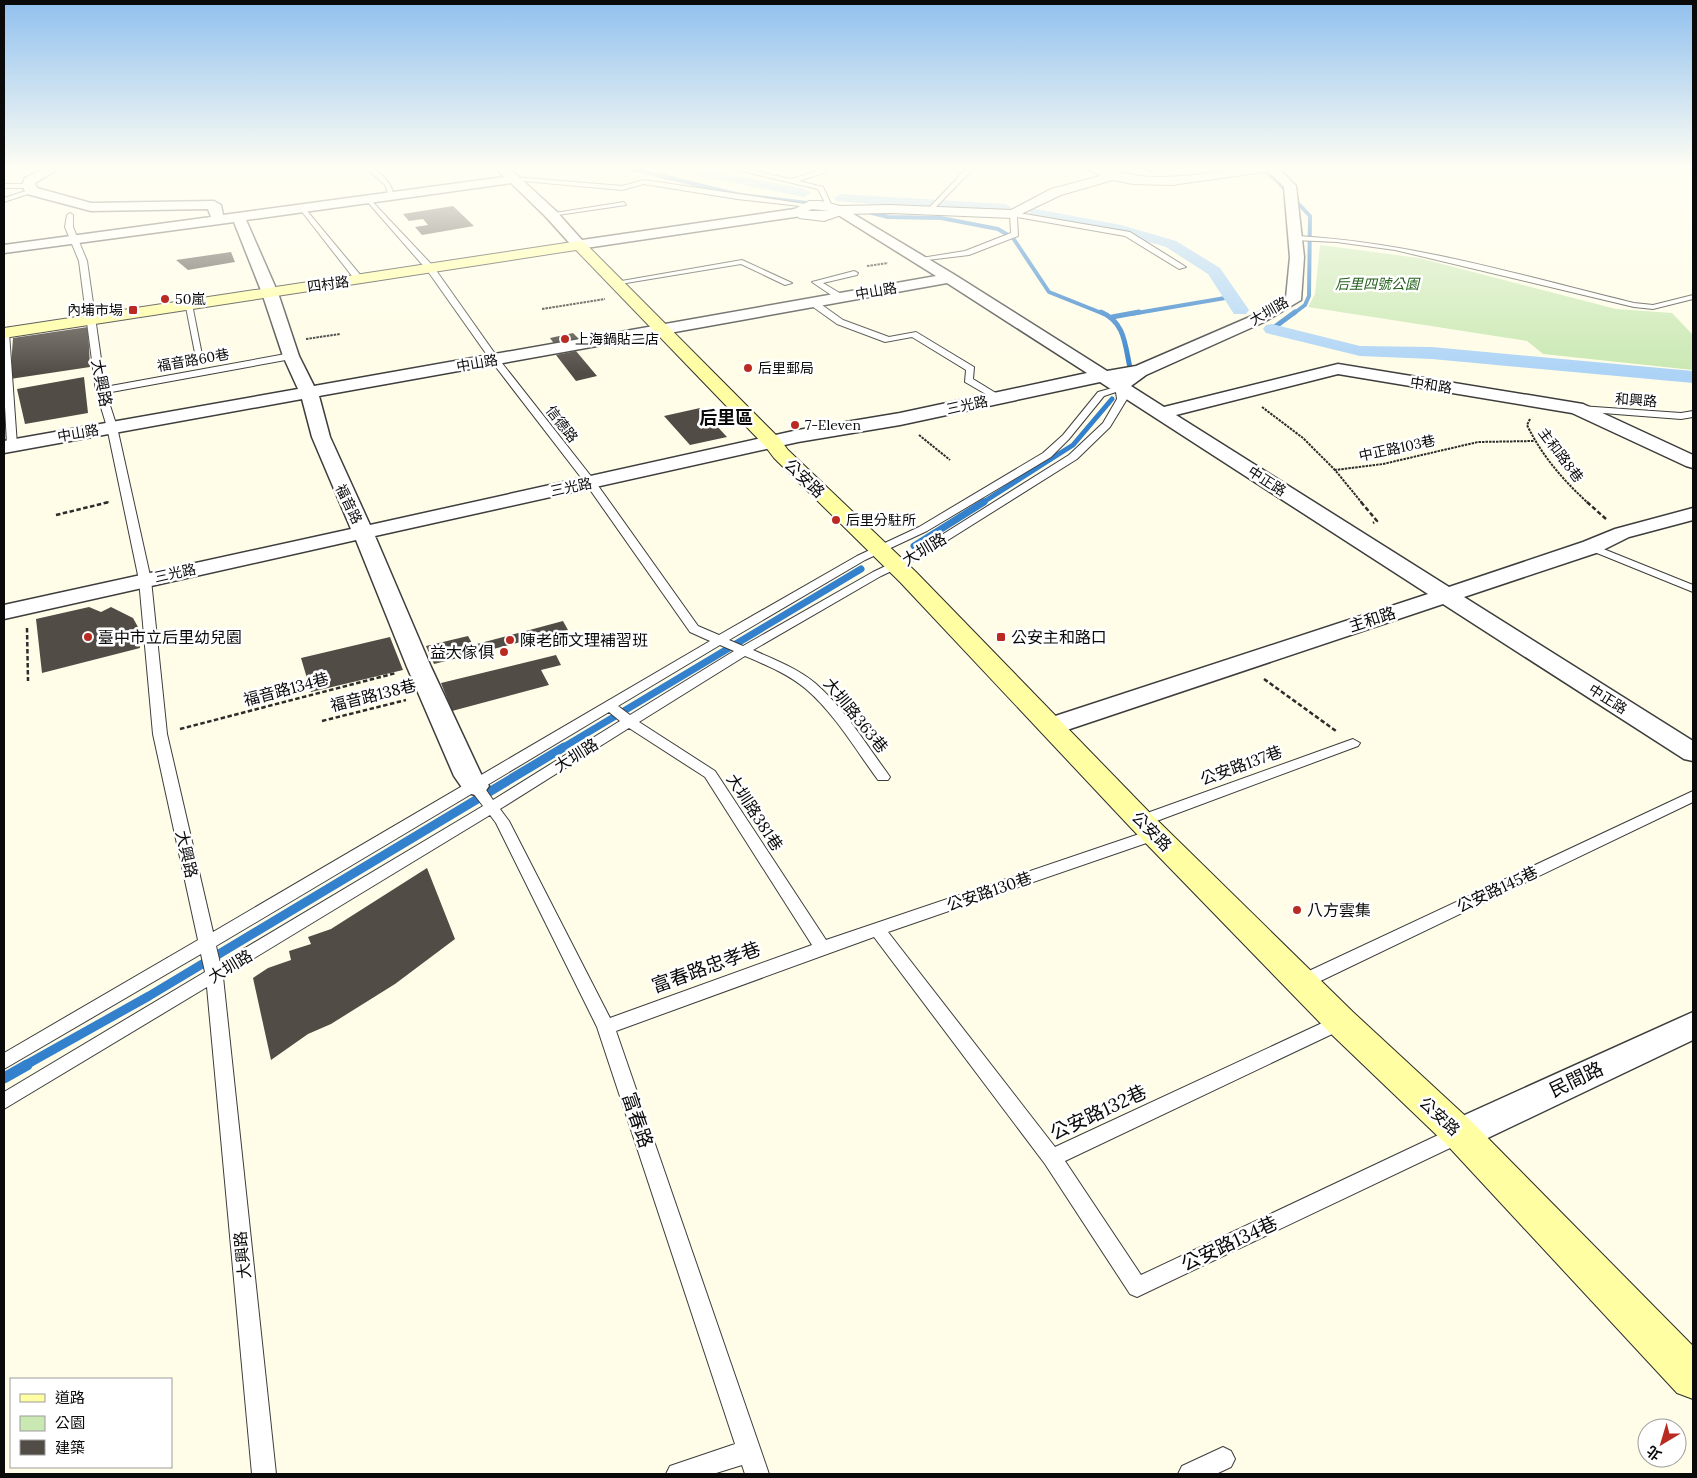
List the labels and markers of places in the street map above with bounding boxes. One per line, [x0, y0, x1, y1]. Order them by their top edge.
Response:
place label: 50嵐 [175, 290, 206, 308]
marker: 50嵐 [159, 293, 171, 305]
place label: 內埔市場 [67, 301, 123, 319]
marker: 內埔市場 [127, 304, 139, 316]
place label: 上海鍋貼二店 [575, 330, 659, 348]
marker: 上海鍋貼二店 [559, 333, 571, 345]
place label: 后里郵局 [758, 359, 814, 377]
marker: 后里郵局 [742, 362, 754, 374]
place label: 7-Eleven [805, 416, 861, 434]
marker: 7-Eleven [789, 419, 801, 431]
place label: 后里分駐所 [846, 511, 916, 529]
marker: 后里分駐所 [830, 514, 842, 526]
place label: 臺中市立后里幼兒園 [98, 627, 242, 647]
place label: 公安主和路口 [1011, 627, 1107, 647]
place label: 陳老師文理補習班 [520, 630, 648, 650]
marker: 臺中市立后里幼兒園 [82, 631, 94, 643]
marker: 公安主和路口 [995, 631, 1007, 643]
marker: 陳老師文理補習班 [504, 634, 516, 646]
place label: 益大傢俱 [430, 642, 494, 662]
marker: 益大傢俱 [498, 646, 510, 658]
place label: 八方雲集 [1307, 900, 1371, 920]
marker: 八方雲集 [1291, 904, 1303, 916]

